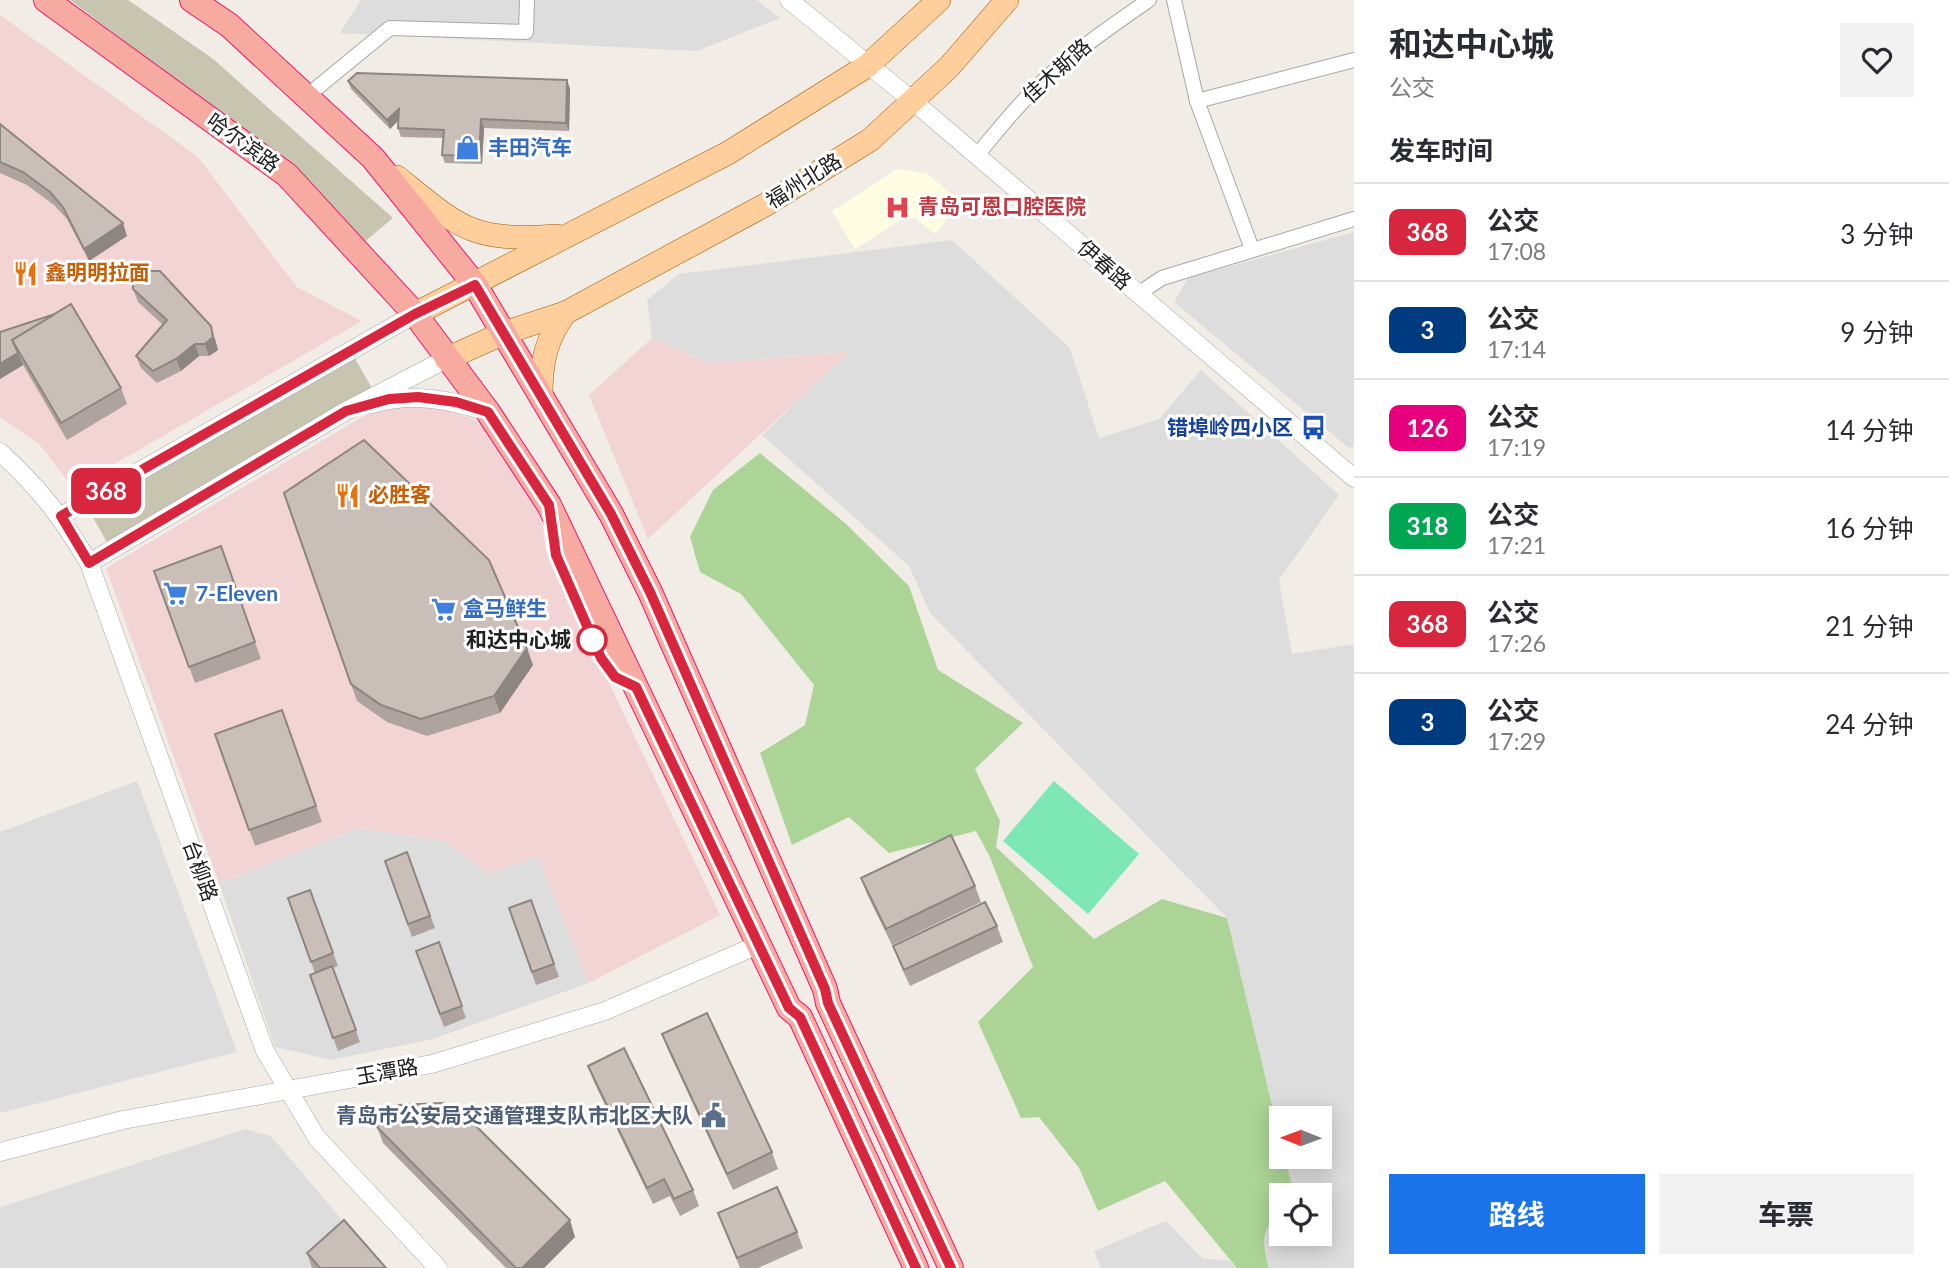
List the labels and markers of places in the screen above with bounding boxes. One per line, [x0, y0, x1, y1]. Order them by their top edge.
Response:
shop icon: 丰田汽车 [454, 134, 482, 162]
place label: 丰田汽车 [488, 134, 572, 159]
hospital icon: 青岛可恩口腔医院 [884, 193, 912, 221]
place label: 青岛可恩口腔医院 [918, 193, 1086, 218]
restaurant icon: 鑫明明拉面 [11, 259, 39, 287]
place label: 鑫明明拉面 [45, 259, 150, 284]
place label: 错埠岭四小区 [1167, 414, 1293, 439]
bus stop icon: 错埠岭四小区 [1299, 414, 1327, 442]
restaurant icon: 必胜客 [334, 481, 362, 509]
place label: 必胜客 [368, 481, 431, 506]
supermarket icon: 7-Eleven [162, 580, 190, 608]
place label: 7-Eleven [196, 580, 278, 605]
supermarket icon: 盒马鲜生 [429, 595, 457, 623]
place label: 盒马鲜生 [463, 595, 547, 620]
marker: 和达中心城 [577, 625, 607, 655]
place label: 和达中心城 [466, 626, 571, 651]
place label: 青岛市公安局交通管理支队市北区大队 [336, 1102, 693, 1127]
public building icon: 青岛市公安局交通管理支队市北区大队 [699, 1102, 727, 1130]

